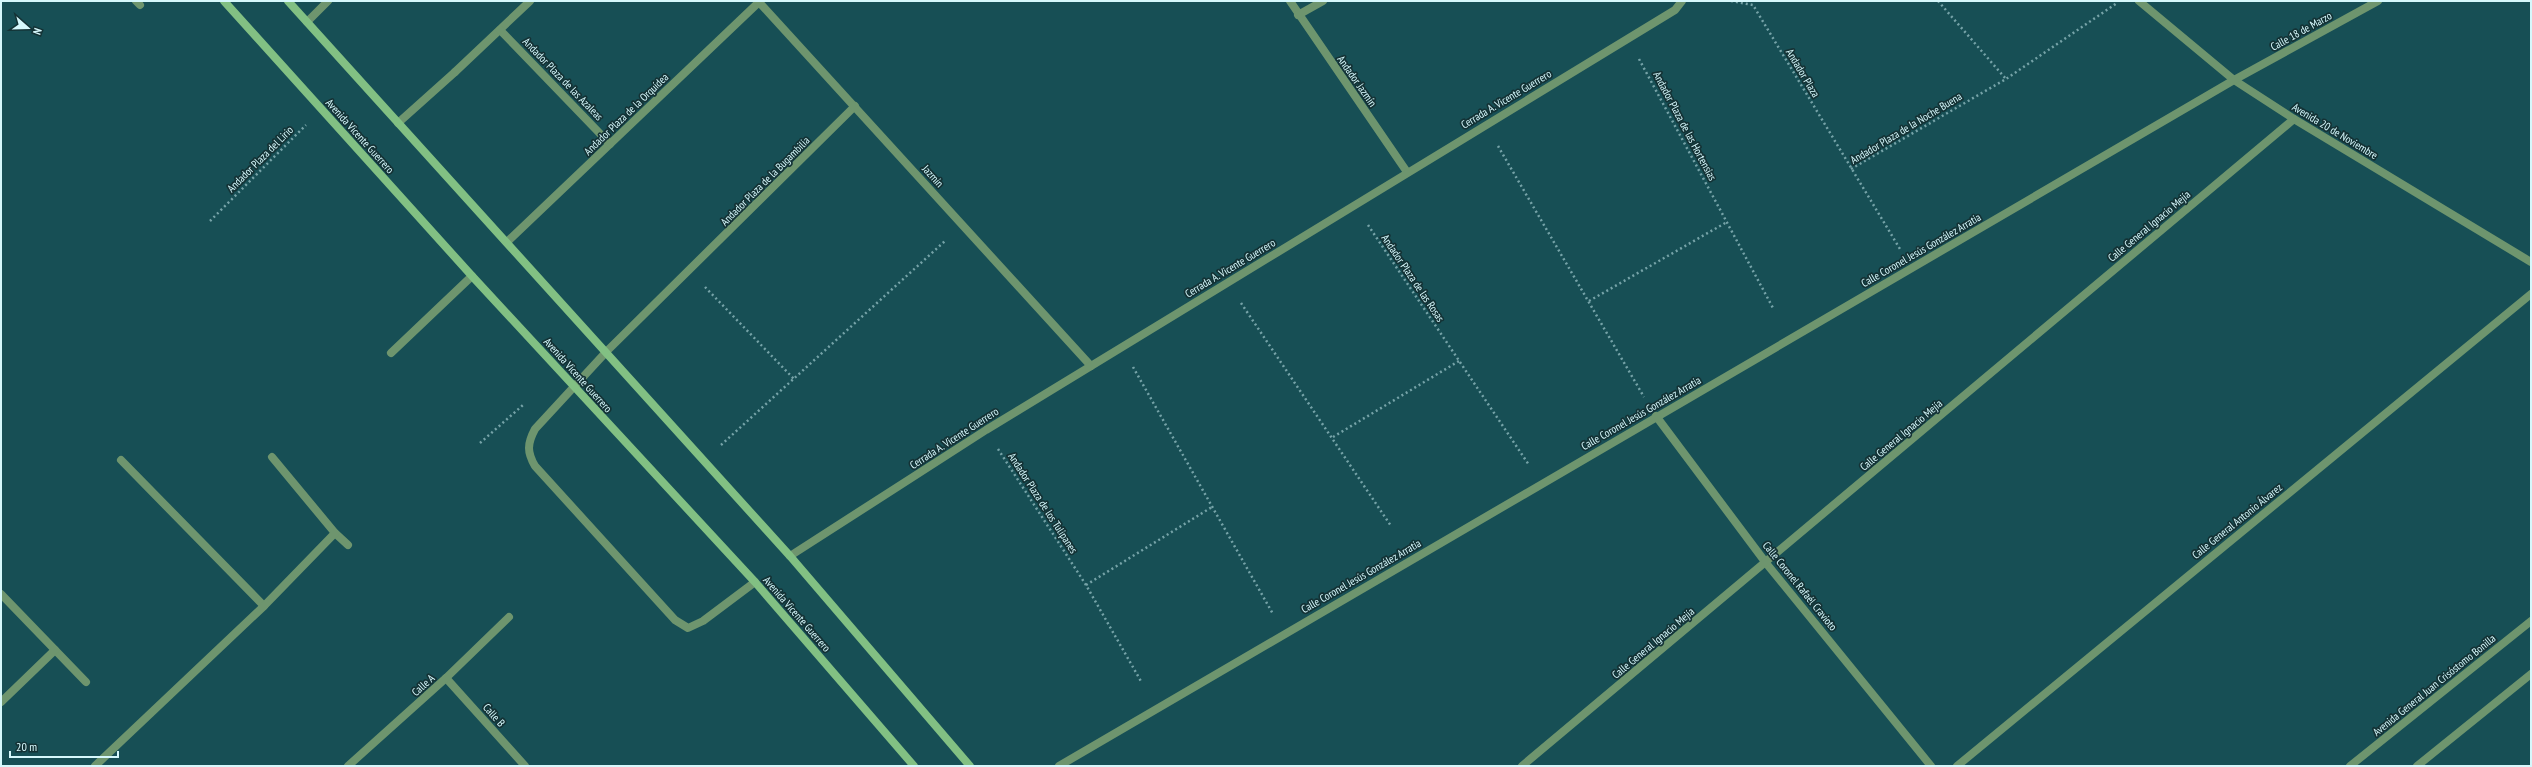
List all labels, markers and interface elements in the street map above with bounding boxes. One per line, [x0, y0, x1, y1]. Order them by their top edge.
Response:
north arrow [8, 8, 48, 48]
street label: Calle 18 de Marzo [2268, 8, 2334, 54]
text: N [30, 26, 45, 37]
street label: Andador Plaza de las Azaleas [520, 35, 606, 123]
street label: Andador Plaza [1783, 46, 1823, 100]
street label: Andador Jazmín [1334, 53, 1380, 109]
street label: Cerrada A. Vicente Guerrero [1458, 66, 1554, 132]
street label: Andador Plaza de las Hortensias [1650, 69, 1720, 183]
street label: Andador Plaza de la Orquídea [581, 70, 671, 158]
street label: Andador Plaza de la Noche Buena [1848, 89, 1964, 167]
street label: Avenida Vicente Guerrero [323, 96, 397, 176]
street label: Avenida 20 de Noviembre [2290, 100, 2381, 162]
street label: Andador Plaza del Lirio [224, 123, 296, 195]
street label: Andador Plaza de la Bugambilia [717, 133, 813, 229]
street label: Jazmín [919, 161, 947, 190]
street label: Calle General Ignacio Mejía [2105, 187, 2193, 265]
street label: Calle Coronel Jesús González Arratia [1859, 210, 1983, 290]
street label: Andador Plaza de las Rosas [1378, 231, 1448, 325]
street label: Cerrada A. Vicente Guerrero [1182, 235, 1278, 301]
street label: Avenida Vicente Guerrero [541, 335, 615, 415]
street label: Calle Coronel Jesús González Arratia [1579, 373, 1703, 453]
street label: Calle General Ignacio Mejía [1857, 396, 1945, 474]
street label: Cerrada A. Vicente Guerrero [907, 404, 1001, 472]
street label: Andador Plaza de los Tulipanes [1005, 450, 1081, 556]
street label: Calle General Antonio Álvarez [2189, 480, 2285, 562]
street label: Calle Coronel Jesús González Arratia [1299, 536, 1423, 616]
street label: Calle Coronel Rafaél Cravioto [1760, 539, 1840, 634]
street label: Avenida Vicente Guerrero [760, 573, 834, 655]
street label: Calle General Ignacio Mejía [1609, 604, 1697, 682]
street label: Avenida General Juan Crisóstomo Bonilla [2370, 631, 2498, 739]
street label: Calle A [409, 670, 438, 699]
street label: Calle B [480, 700, 508, 730]
scale bar [10, 733, 118, 759]
text: 20 m [16, 739, 37, 754]

